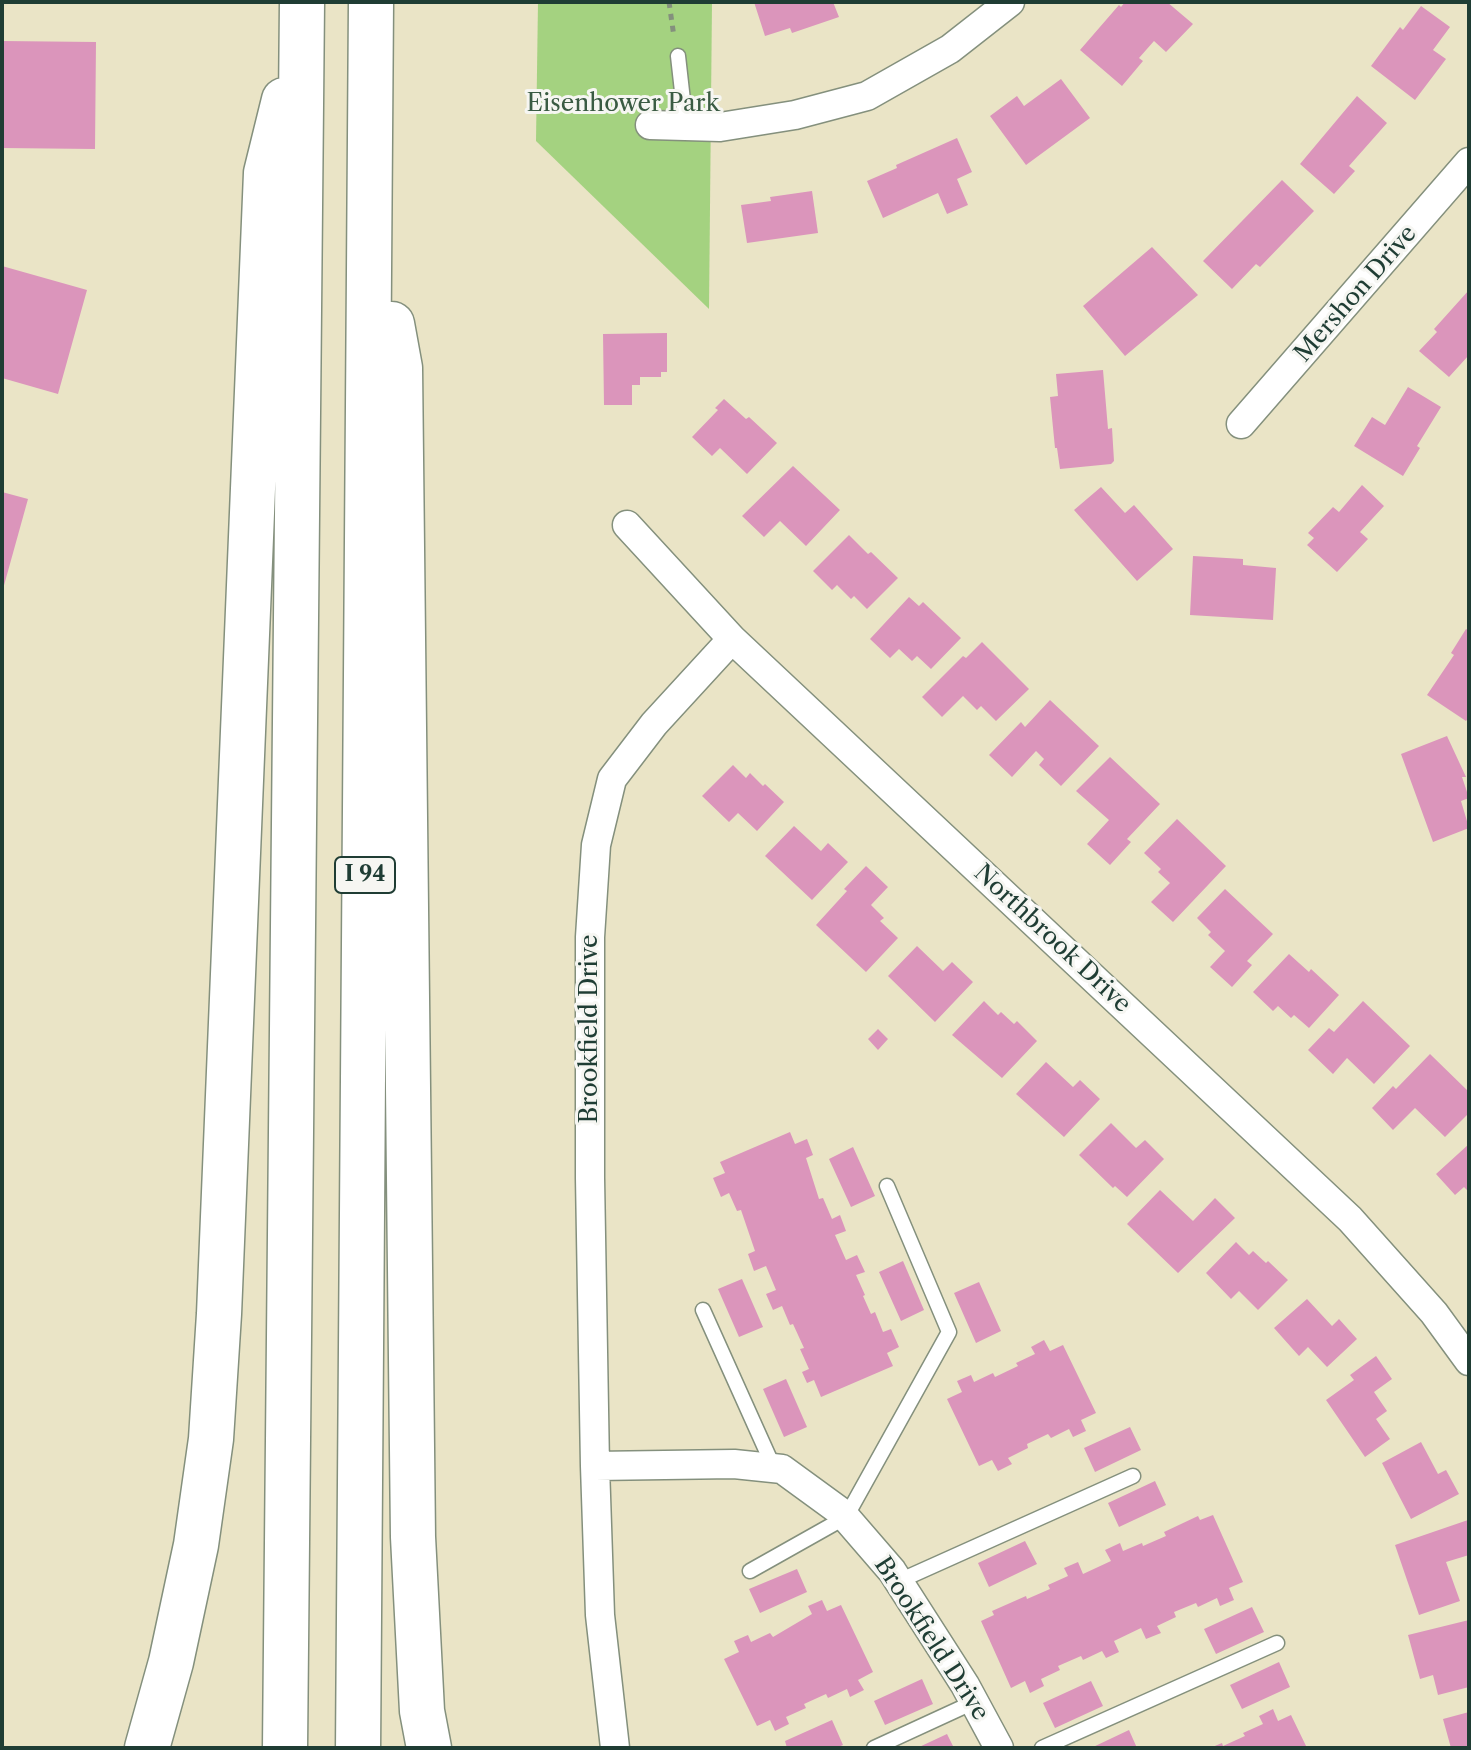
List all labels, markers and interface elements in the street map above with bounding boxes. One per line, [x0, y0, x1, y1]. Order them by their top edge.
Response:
park label: Eisenhower Park [526, 90, 720, 118]
street label: Mershon Drive [1289, 220, 1423, 368]
road number: I 94 [335, 857, 395, 893]
street label: Northbrook Drive [968, 859, 1136, 1019]
street label: Brookfield Drive [576, 935, 604, 1123]
street label: Brookfield Drive [868, 1552, 994, 1726]

